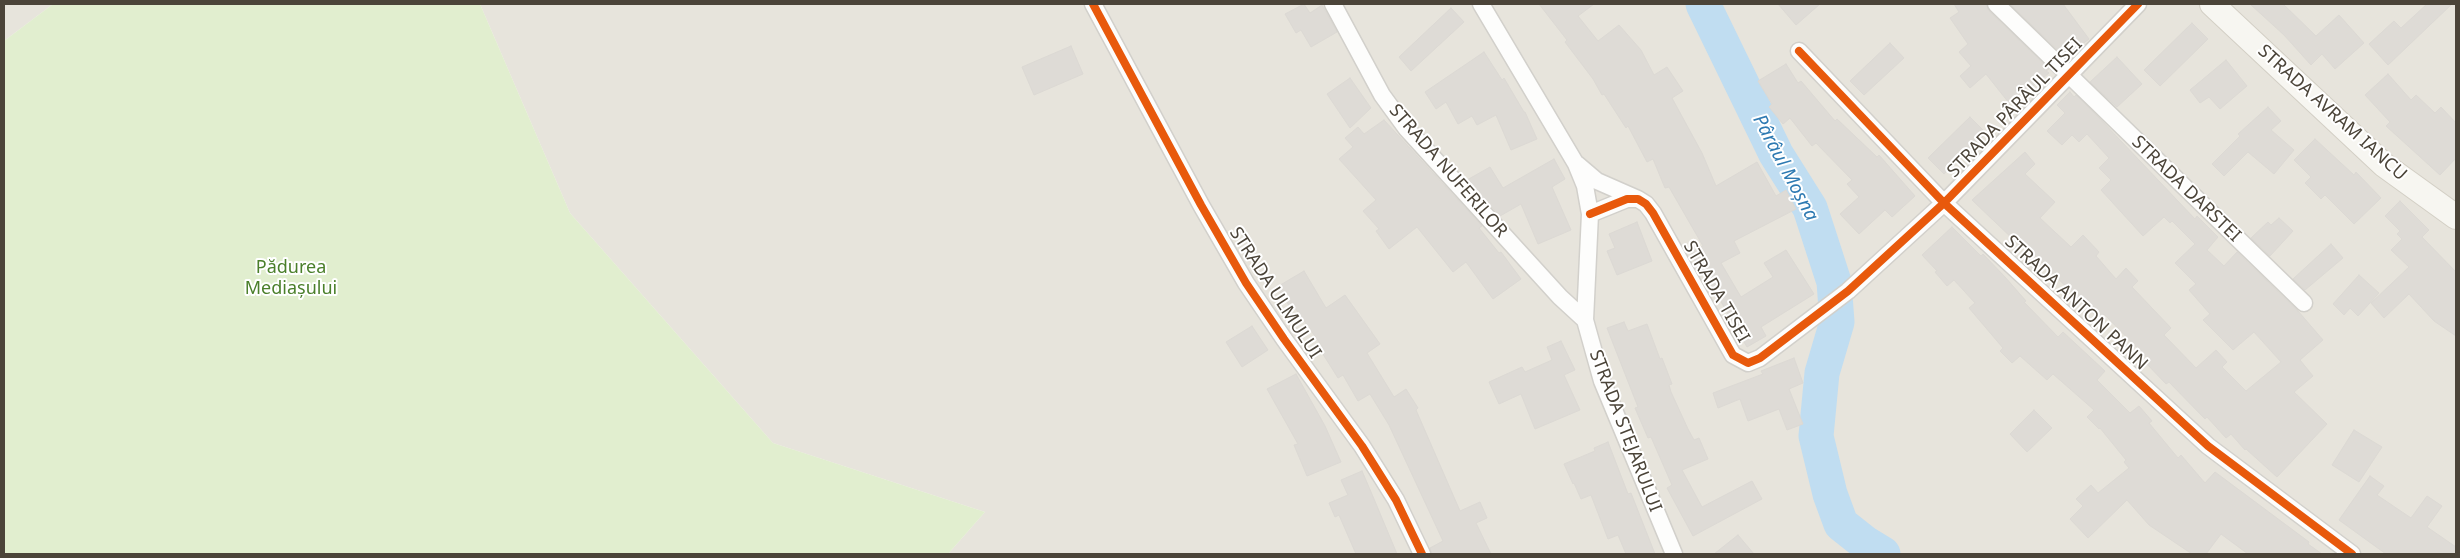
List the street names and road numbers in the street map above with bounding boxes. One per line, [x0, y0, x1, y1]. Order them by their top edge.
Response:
street label: STRADA PÂRÂUL TISEI [1943, 34, 2087, 182]
street label: STRADA AVRAM IANCU [2253, 41, 2411, 185]
street label: STRADA NUFERILOR [1384, 100, 1512, 242]
street label: STRADA DARSTEI [2127, 132, 2245, 246]
street label: STRADA ULMULUI [1225, 223, 1325, 363]
street label: STRADA ANTON PANN [2000, 231, 2152, 375]
street label: STRADA TISEI [1678, 237, 1754, 347]
street label: STRADA STEJARULUI [1584, 347, 1666, 515]

